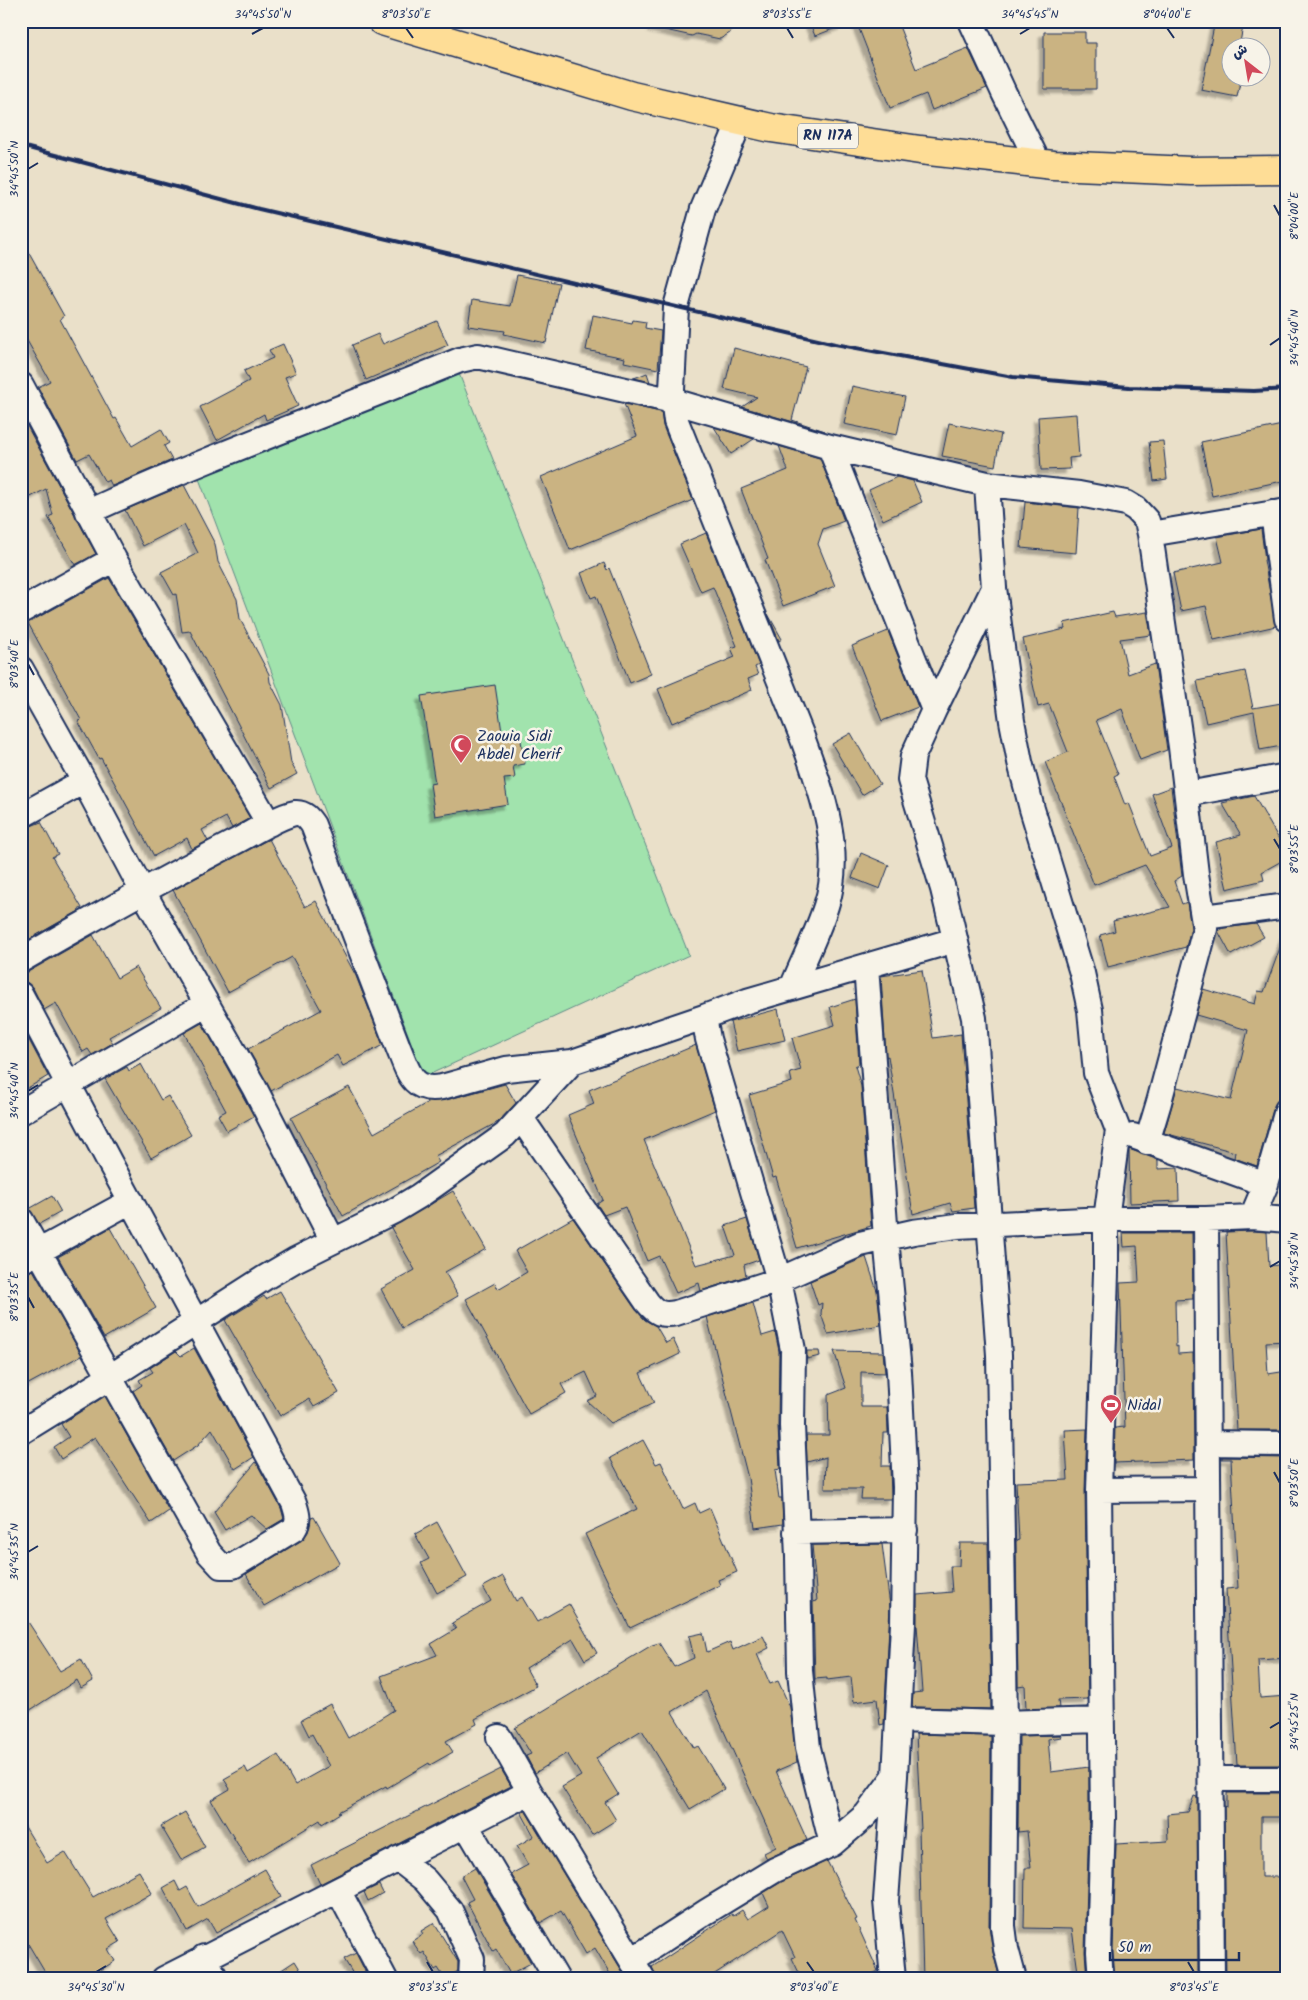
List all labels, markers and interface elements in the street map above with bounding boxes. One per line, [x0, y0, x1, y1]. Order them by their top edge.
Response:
text: 34°45'50"N [235, 5, 291, 24]
text: 8°03'50"E [381, 5, 432, 24]
text: 8°03'55"E [762, 5, 813, 24]
text: 34°45'45"N [1001, 5, 1059, 24]
text: 8°04'00"E [1143, 5, 1192, 24]
north arrow [1220, 38, 1270, 88]
text: ش [1228, 38, 1252, 65]
road number: RN 117A [798, 124, 858, 148]
text: 34°45'50"N [5, 141, 24, 197]
text: 8°04'00"E [1285, 191, 1304, 240]
text: 34°45'40"N [1285, 309, 1304, 367]
text: 8°03'40"E [5, 638, 24, 689]
place label: Zaouia Sidi Abdel Cherif [477, 724, 563, 767]
mosque icon: Zaouia Sidi Abdel Cherif [449, 733, 473, 764]
text: 8°03'55"E [1285, 823, 1304, 874]
text: 34°45'40"N [5, 1062, 24, 1120]
text: 34°45'30"N [1285, 1232, 1304, 1290]
text: 8°03'35"E [5, 1271, 24, 1322]
sports icon: Nidal [1099, 1393, 1123, 1424]
place label: Nidal [1127, 1393, 1161, 1418]
text: 8°03'50"E [1285, 1457, 1304, 1508]
text: 34°45'35"N [5, 1523, 24, 1581]
text: 34°45'25"N [1285, 1693, 1304, 1751]
scale bar [1110, 1930, 1239, 1962]
text: 50 m [1118, 1936, 1152, 1960]
text: 34°45'30"N [67, 1978, 125, 1997]
text: 8°03'35"E [408, 1978, 459, 1997]
text: 8°03'40"E [789, 1978, 840, 1997]
text: 8°03'45"E [1169, 1978, 1220, 1997]

